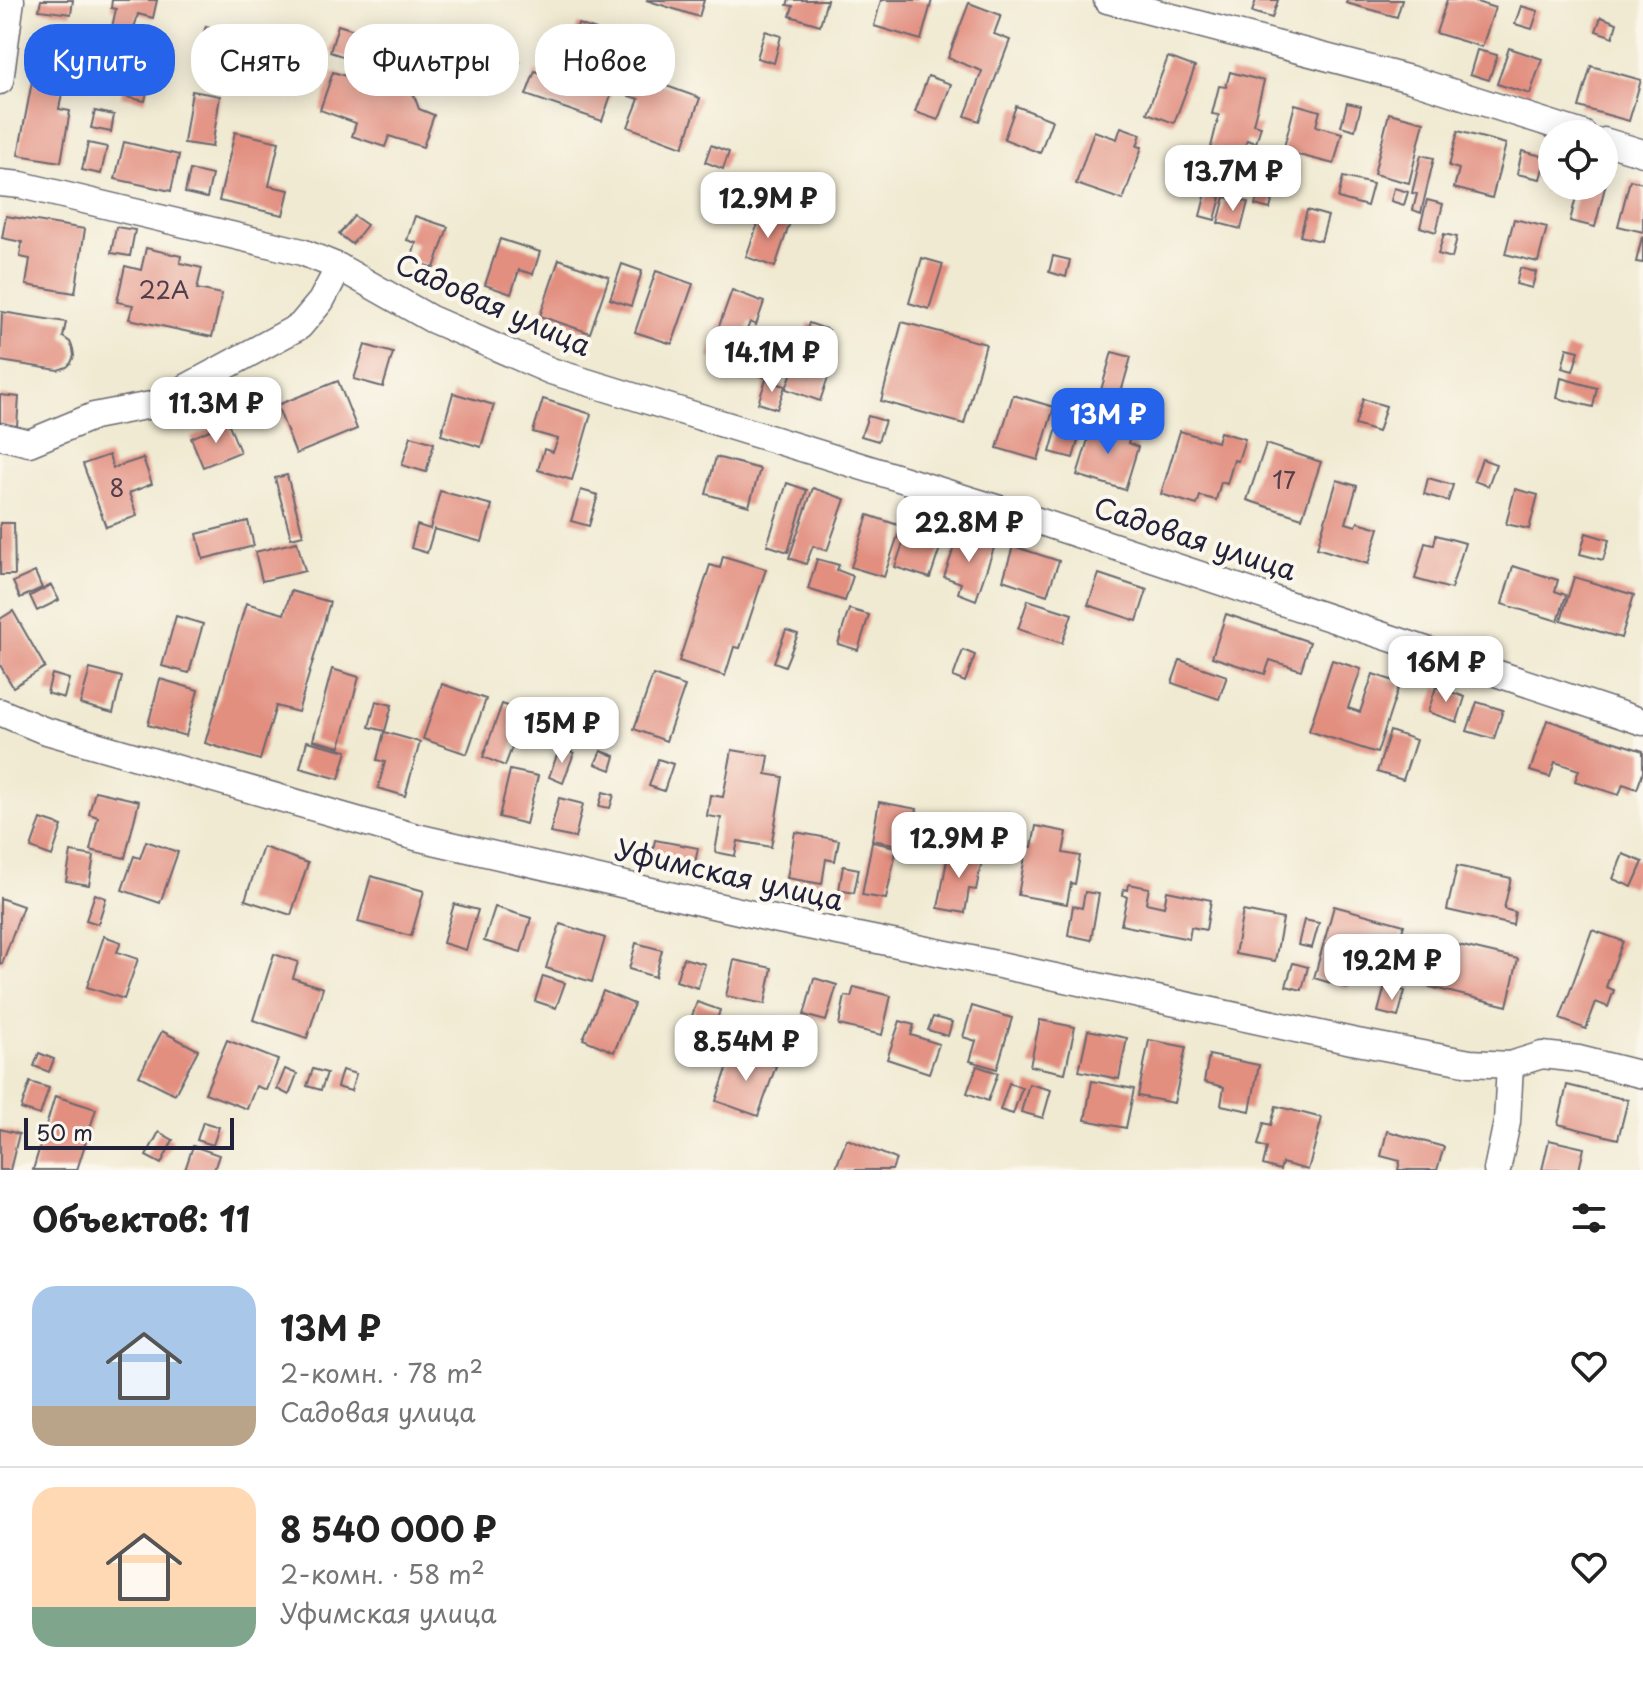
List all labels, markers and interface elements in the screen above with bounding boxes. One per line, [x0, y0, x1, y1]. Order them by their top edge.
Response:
chip: Купить [24, 24, 175, 96]
chip: Снять [191, 24, 328, 96]
chip: Фильтры [344, 24, 519, 96]
chip: Новое [535, 24, 675, 96]
map controls [1538, 120, 1618, 200]
button: locate [1538, 120, 1618, 200]
pin: 13.7M ₽ [1159, 145, 1307, 213]
text: 13.7M ₽ [1183, 151, 1283, 190]
pin: 12.9M ₽ [694, 172, 842, 240]
text: 12.9M ₽ [719, 178, 817, 217]
street label: Садовая улица [389, 241, 599, 366]
house number: 22А [139, 271, 189, 307]
pin: 14.1M ₽ [698, 326, 846, 394]
text: 14.1M ₽ [724, 332, 820, 371]
pin: 11.3M ₽ [142, 377, 290, 445]
text: 11.3M ₽ [168, 383, 264, 422]
pin: 13M ₽ [1052, 388, 1164, 456]
text: 13M ₽ [1069, 394, 1147, 433]
house number: 17 [1272, 461, 1296, 497]
house number: 8 [110, 469, 125, 505]
street label: Садовая улица [1089, 485, 1303, 591]
pin: 22.8M ₽ [895, 496, 1043, 564]
text: 22.8M ₽ [915, 502, 1023, 541]
pin: 16M ₽ [1390, 636, 1502, 704]
text: 16M ₽ [1406, 642, 1486, 681]
pin: 15M ₽ [506, 697, 618, 765]
text: 15M ₽ [524, 703, 600, 742]
pin: 12.9M ₽ [885, 812, 1033, 880]
text: 12.9M ₽ [910, 818, 1008, 857]
street label: Уфимская улица [611, 826, 848, 921]
pin: 19.2M ₽ [1318, 934, 1466, 1002]
text: 19.2M ₽ [1342, 940, 1442, 979]
pin: 8.54M ₽ [672, 1015, 820, 1083]
text: 8.54M ₽ [693, 1021, 799, 1060]
scale bar [24, 1114, 234, 1150]
text: 50 m [36, 1115, 93, 1148]
text: Объектов: 11 [32, 1192, 250, 1244]
icon: filters [1567, 1196, 1611, 1240]
text: 13M ₽ [280, 1301, 381, 1353]
icon: home [96, 1318, 192, 1414]
icon: heart [1567, 1344, 1611, 1388]
text: 2-комн. · 78 m² [280, 1353, 483, 1392]
text: Садовая улица [280, 1392, 476, 1431]
text: 8 540 000 ₽ [280, 1502, 496, 1554]
icon: home [96, 1519, 192, 1615]
icon: heart [1567, 1545, 1611, 1589]
text: 2-комн. · 58 m² [280, 1554, 485, 1593]
text: Уфимская улица [280, 1593, 497, 1632]

